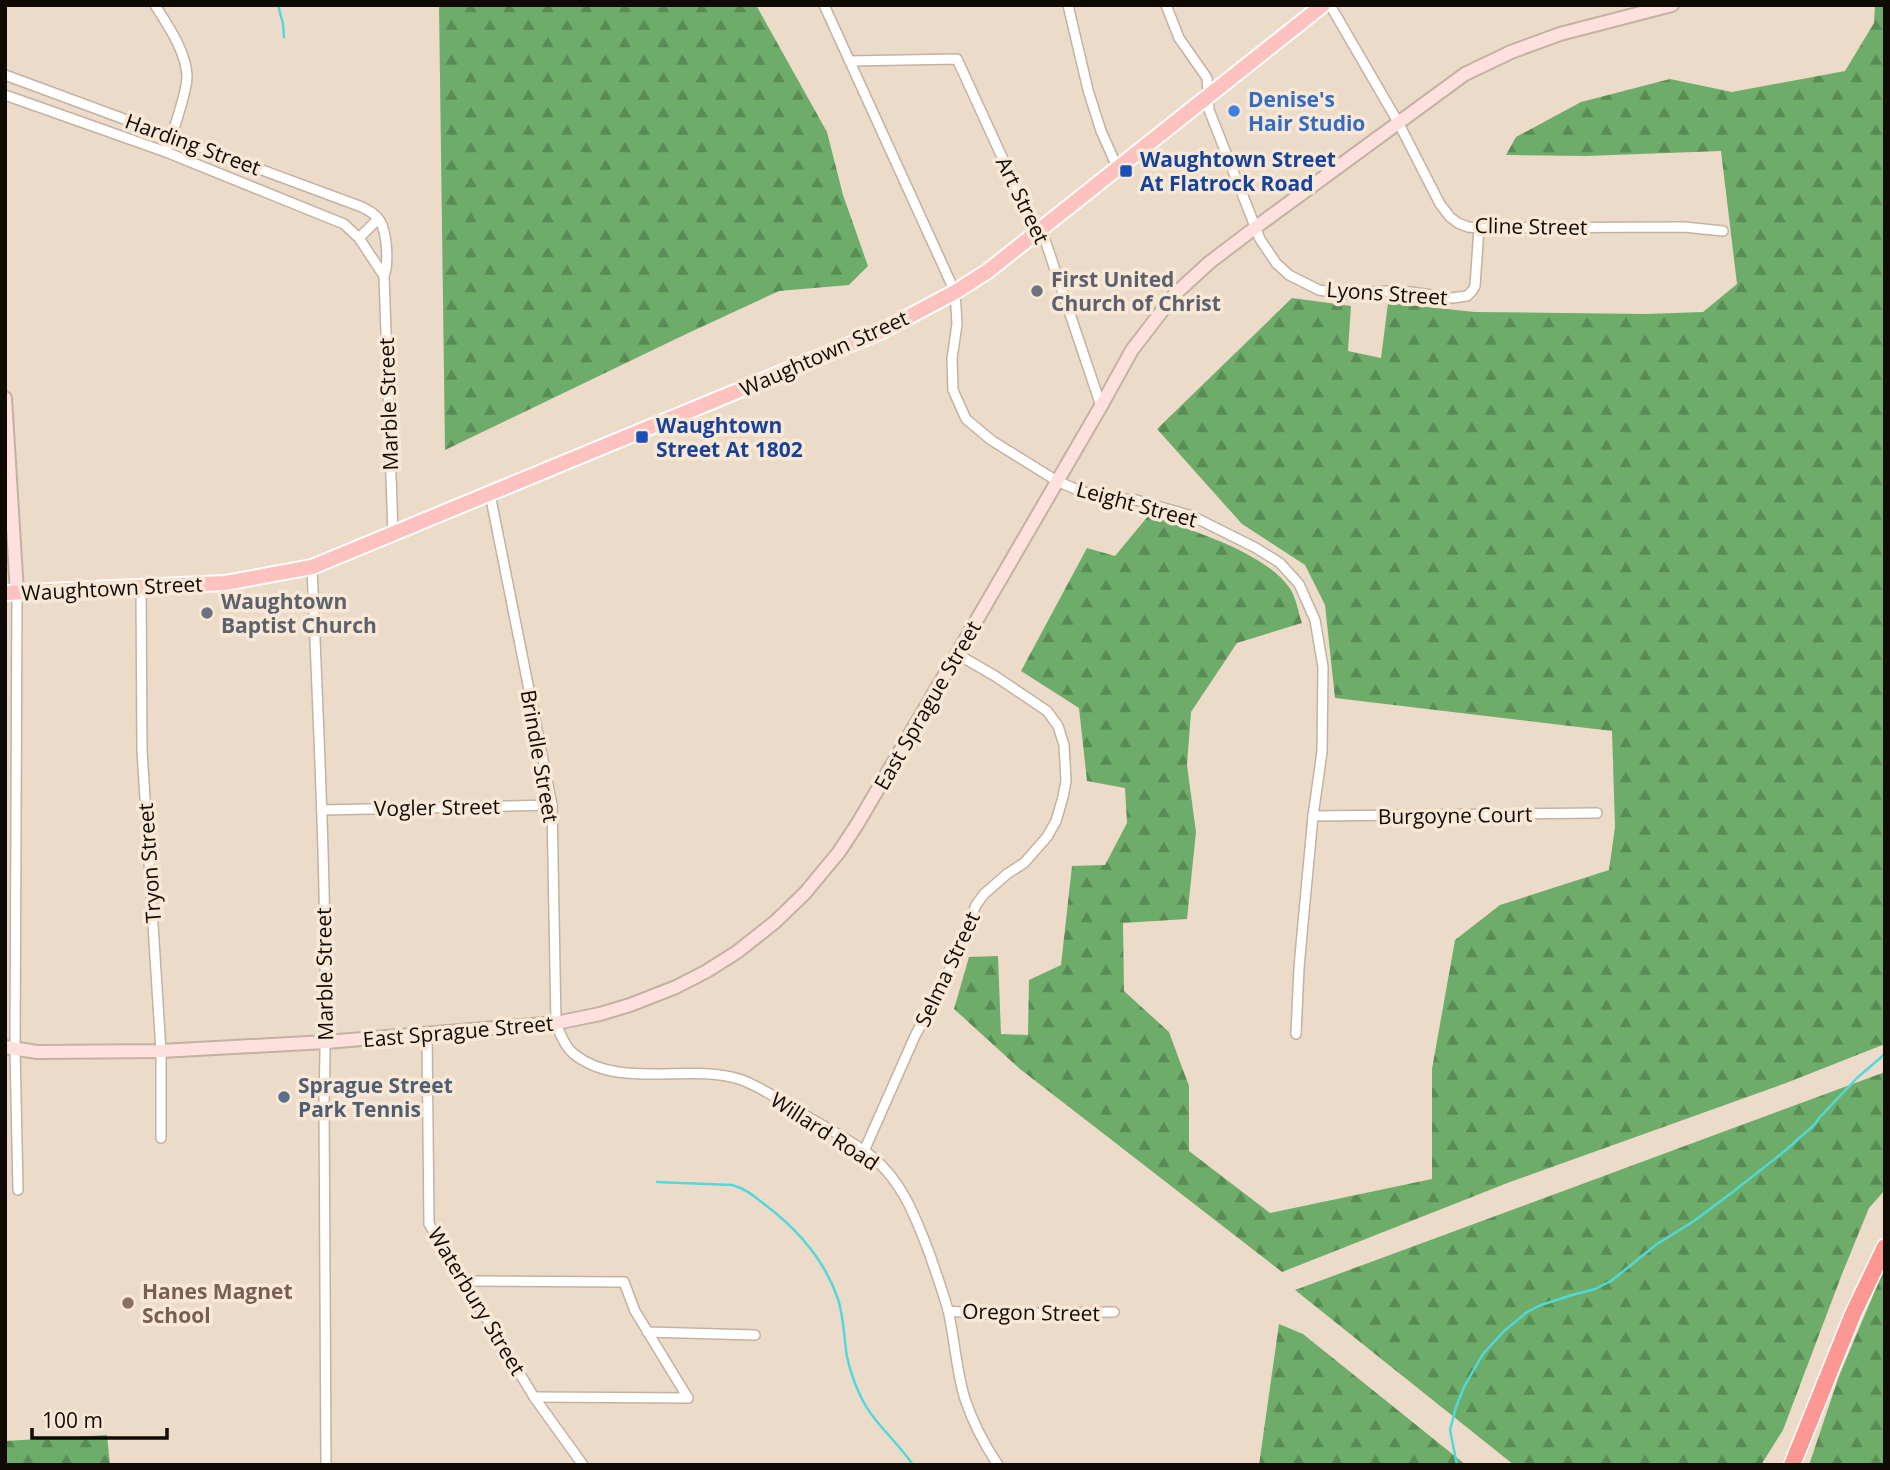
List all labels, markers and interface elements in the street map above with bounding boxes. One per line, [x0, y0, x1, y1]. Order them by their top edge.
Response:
place label: Denise's Hair Studio [1248, 85, 1365, 137]
marker: Denise's Hair Studio [1226, 103, 1242, 119]
street label: Harding Street [121, 107, 265, 181]
place label: Waughtown Street At Flatrock Road [1140, 145, 1336, 197]
street label: Art Street [990, 152, 1056, 248]
marker: Waughtown Street At Flatrock Road [1118, 163, 1134, 179]
street label: Cline Street [1474, 211, 1588, 241]
place label: First United Church of Christ [1051, 265, 1221, 317]
street label: Lyons Street [1326, 275, 1448, 311]
marker: First United Church of Christ [1029, 283, 1045, 299]
street label: Waughtown Street [735, 303, 913, 403]
street label: Marble Street [372, 337, 404, 471]
place label: Waughtown Street At 1802 [656, 411, 803, 463]
marker: Waughtown Street At 1802 [634, 429, 650, 445]
street label: Leight Street [1074, 474, 1200, 534]
street label: Waughtown Street [21, 569, 203, 607]
place label: Waughtown Baptist Church [221, 587, 377, 639]
marker: Waughtown Baptist Church [199, 605, 215, 621]
street label: East Sprague Street [867, 615, 987, 795]
street label: Brindle Street [515, 687, 565, 825]
street label: Vogler Street [374, 792, 500, 822]
street label: Burgoyne Court [1378, 800, 1532, 830]
street label: Tryon Street [131, 802, 167, 924]
street label: Marble Street [309, 907, 339, 1041]
street label: Selma Street [908, 907, 986, 1031]
street label: East Sprague Street [362, 1009, 554, 1053]
place label: Sprague Street Park Tennis [298, 1071, 453, 1123]
street label: Willard Road [765, 1085, 885, 1177]
marker: Sprague Street Park Tennis [276, 1089, 292, 1105]
street label: Waterbury Street [422, 1222, 532, 1380]
place label: Hanes Magnet School [142, 1277, 293, 1329]
marker: Hanes Magnet School [120, 1295, 136, 1311]
street label: Oregon Street [962, 1297, 1100, 1327]
scale bar [32, 1396, 166, 1440]
text: 100 m [42, 1406, 103, 1434]

